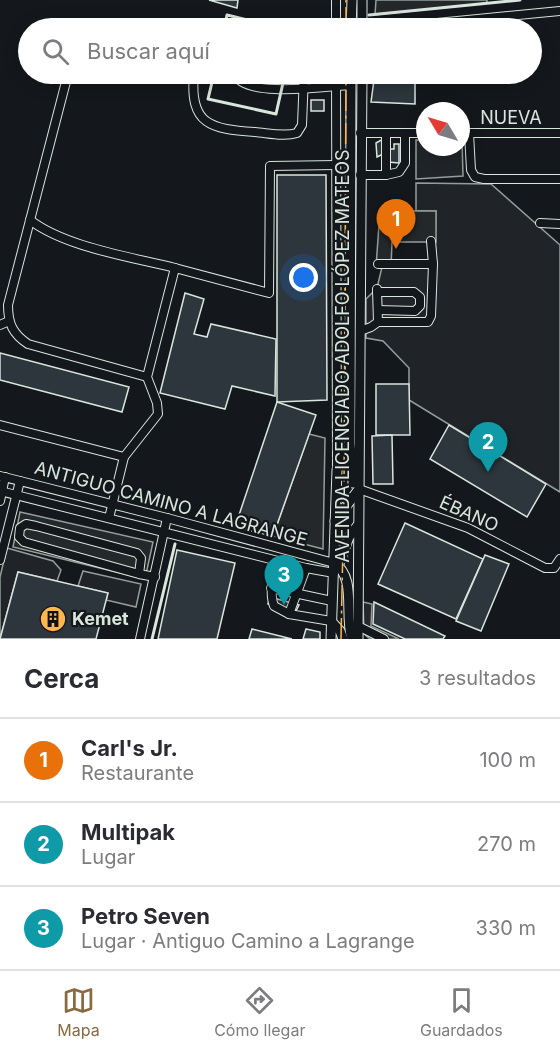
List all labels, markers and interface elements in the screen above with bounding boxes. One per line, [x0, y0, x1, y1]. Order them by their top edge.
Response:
search box [18, 18, 542, 84]
icon: search [39, 35, 72, 68]
text: Buscar aquí [87, 38, 210, 64]
north arrow [416, 102, 470, 156]
street label: NUEVA [480, 107, 542, 128]
street label: AVENIDA LICENCIADO ADOLFO LÓPEZ MATEOS [331, 149, 353, 563]
pin: 1 [376, 200, 416, 249]
your location [289, 263, 318, 292]
pin: 2 [468, 422, 508, 472]
street label: ANTIGUO CAMINO A LAGRANGE [32, 457, 310, 550]
street label: ÉBANO [436, 490, 502, 536]
pin: 3 [264, 556, 304, 605]
building icon: Kemet [38, 604, 68, 634]
place label: Kemet [72, 608, 129, 629]
text: Cerca [24, 663, 99, 694]
text: 3 resultados [419, 666, 536, 690]
text: Carl's Jr. [81, 735, 178, 761]
text: 1 [39, 748, 48, 772]
text: 100 m [479, 748, 536, 772]
text: Restaurante [81, 761, 194, 785]
text: Multipak [81, 819, 175, 845]
text: 2 [37, 832, 50, 856]
text: 270 m [477, 832, 536, 856]
text: Lugar [81, 845, 135, 869]
text: Petro Seven [81, 903, 210, 929]
text: 3 [37, 916, 50, 940]
text: 330 m [476, 916, 536, 940]
text: Lugar · Antiguo Camino a Lagrange [81, 929, 415, 953]
tab: Mapa [57, 984, 100, 1040]
tab: Cómo llegar [214, 984, 305, 1040]
tab: Guardados [420, 984, 503, 1040]

